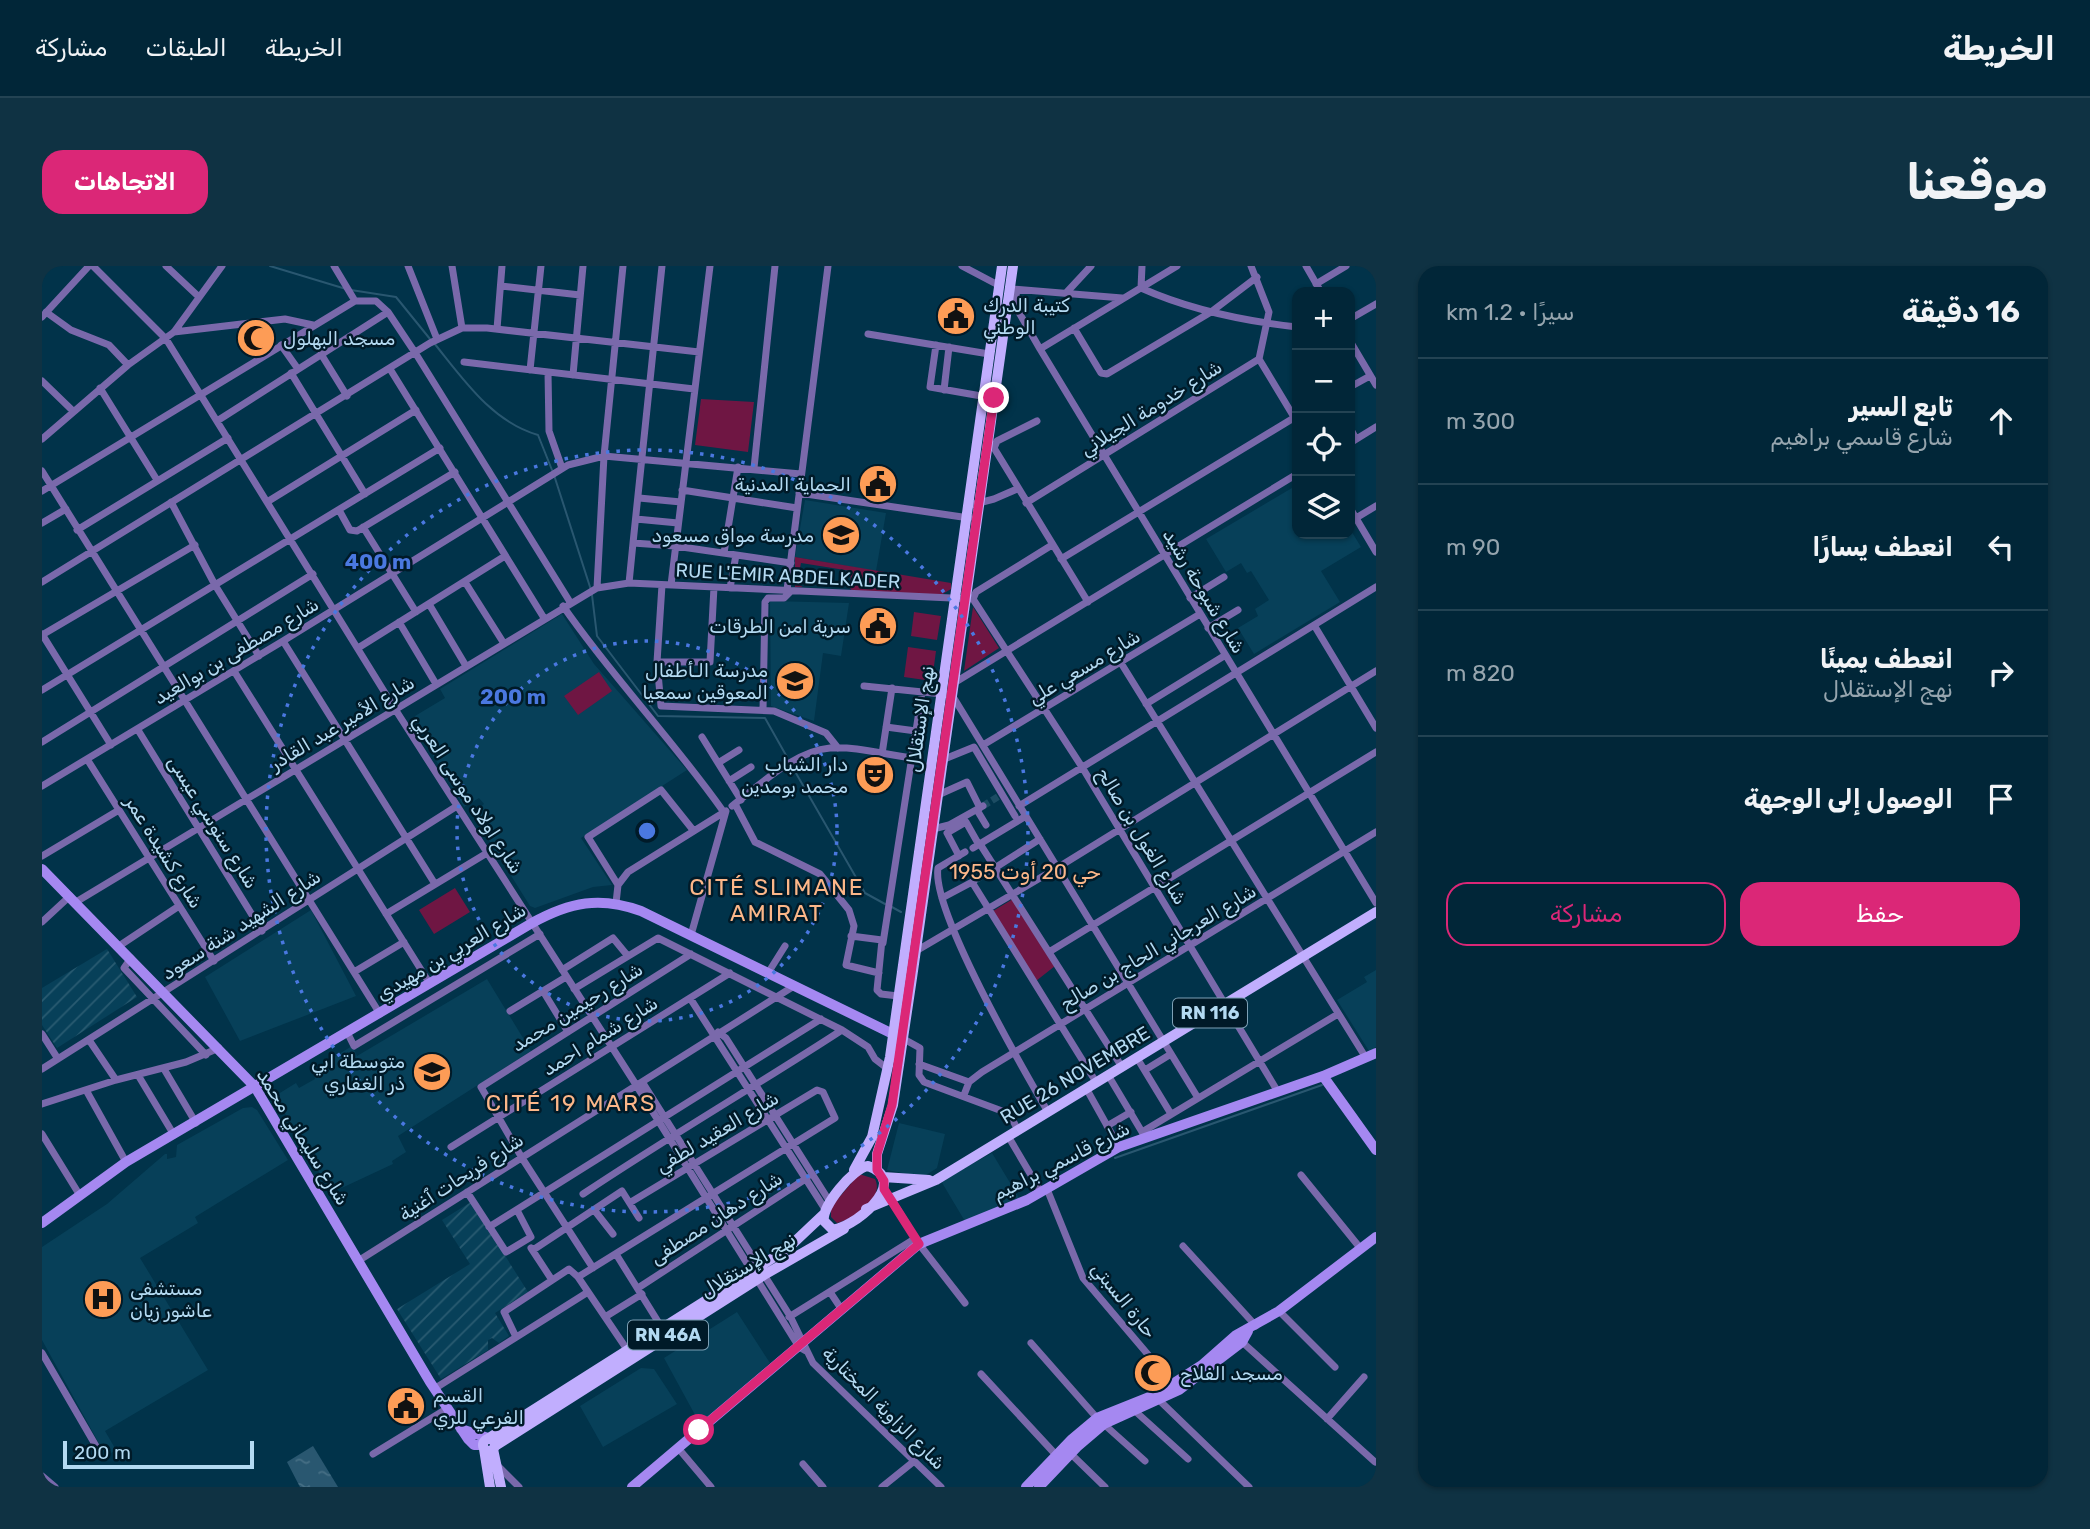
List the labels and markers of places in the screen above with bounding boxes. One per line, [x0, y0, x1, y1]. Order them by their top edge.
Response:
place label: كتيبة الدرك الوطني [983, 294, 1070, 342]
public building icon: كتيبة الدرك الوطني [935, 295, 977, 337]
mosque icon: مسجد البهلول [235, 317, 277, 359]
place label: مسجد البهلول [283, 327, 395, 350]
public building icon: الحماية المدنية [857, 463, 899, 505]
place label: الحماية المدنية [735, 473, 851, 496]
school or university icon: مدرسة مواق مسعود [820, 514, 862, 556]
place label: مدرسة مواق مسعود [651, 524, 814, 547]
public building icon: سرية امن الطرقات [857, 605, 899, 647]
place label: سرية امن الطرقات [709, 615, 851, 638]
place label: مدرسة الـأطفال المعوقين سمعيا [642, 659, 768, 704]
school or university icon: مدرسة الـأطفال المعوقين سمعيا [774, 660, 816, 702]
place label: دار الشباب محمد بومدين [741, 753, 848, 798]
theatre icon: دار الشباب محمد بومدين [854, 754, 896, 796]
centre of rings [635, 819, 659, 843]
place label: متوسطة ابي ذر الغفاري [311, 1050, 405, 1097]
school or university icon: متوسطة ابي ذر الغفاري [411, 1051, 453, 1093]
place label: مستشفى عاشور زيان [130, 1277, 212, 1322]
hospital icon: مستشفى عاشور زيان [82, 1278, 124, 1320]
mosque icon: مسجد الفلاح [1132, 1352, 1174, 1394]
place label: مسجد الفلاح [1180, 1362, 1283, 1387]
place label: القسم الفرعي للري [433, 1384, 524, 1432]
public building icon: القسم الفرعي للري [385, 1385, 427, 1427]

